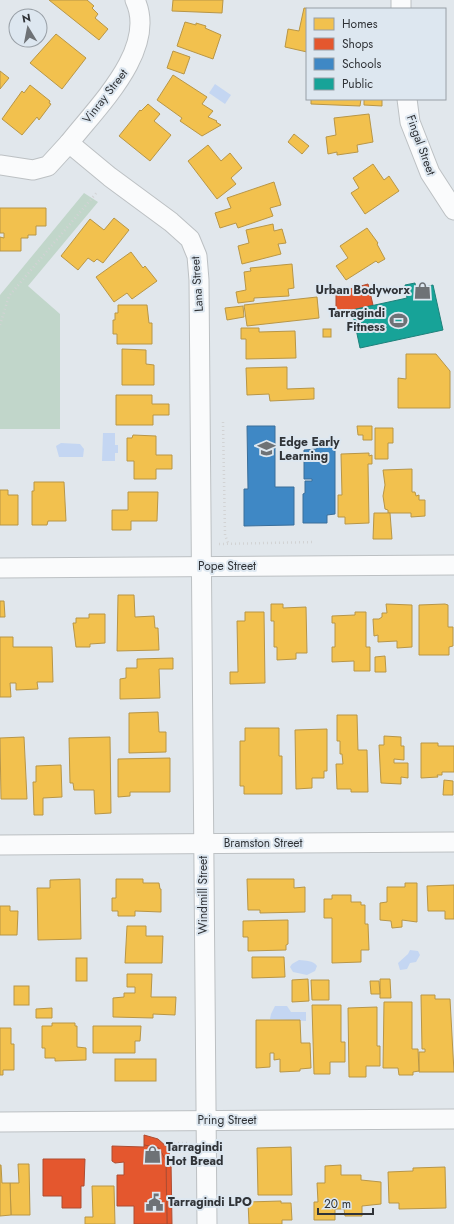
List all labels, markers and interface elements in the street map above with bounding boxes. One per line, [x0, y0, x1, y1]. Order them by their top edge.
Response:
north arrow [8, 8, 48, 48]
legend [306, 8, 446, 100]
text: N [21, 10, 32, 27]
text: Homes [342, 15, 378, 33]
text: Shops [342, 35, 373, 53]
text: Schools [342, 55, 381, 73]
street label: Vinray Street [78, 65, 132, 127]
text: Public [342, 75, 373, 93]
street label: Fingal Street [402, 112, 440, 178]
street label: Lana Street [186, 256, 208, 312]
shop icon: Urban Bodyworx [413, 280, 433, 300]
place label: Urban Bodyworx [316, 281, 411, 299]
place label: Tarragindi Fitness [328, 304, 386, 336]
sports icon: Tarragindi Fitness [388, 310, 408, 330]
place label: Edge Early Learning [279, 433, 340, 465]
school or university icon: Edge Early Learning [256, 439, 276, 459]
street label: Pope Street [198, 557, 256, 575]
street label: Bramston Street [224, 834, 302, 852]
street label: Windmill Street [194, 856, 212, 934]
street label: Pring Street [198, 1111, 257, 1129]
place label: Tarragindi Hot Bread [166, 1138, 223, 1170]
shop icon: Tarragindi Hot Bread [143, 1144, 163, 1164]
scale bar [318, 1190, 373, 1216]
public building icon: Tarragindi LPO [145, 1192, 165, 1212]
place label: Tarragindi LPO [168, 1193, 252, 1211]
text: 20 m [324, 1195, 351, 1213]

